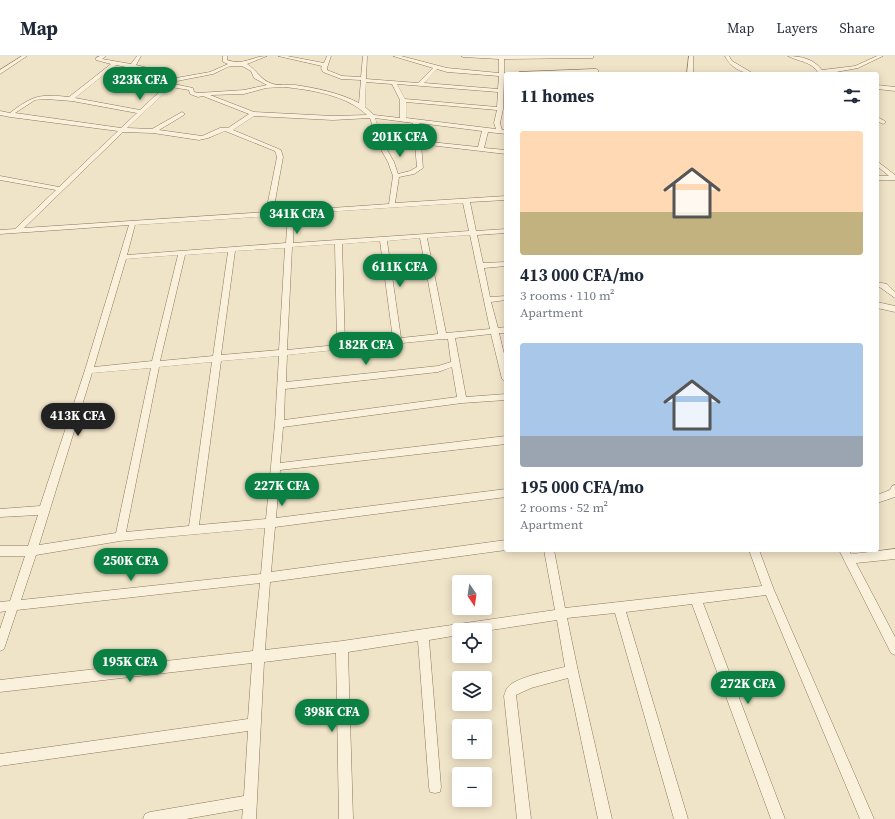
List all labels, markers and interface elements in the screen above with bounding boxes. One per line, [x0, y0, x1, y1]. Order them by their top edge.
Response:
text: Map [20, 15, 58, 41]
text: Map [727, 18, 754, 38]
text: Layers [776, 18, 818, 38]
text: Share [840, 18, 875, 38]
pin: 323K CFA [99, 67, 181, 101]
text: 323K CFA [112, 71, 168, 88]
text: 11 homes [520, 84, 594, 108]
icon: filters [841, 85, 863, 107]
pin: 201K CFA [359, 124, 441, 158]
text: 201K CFA [372, 128, 428, 145]
icon: home [656, 157, 728, 229]
pin: 341K CFA [256, 201, 338, 235]
text: 341K CFA [269, 205, 325, 222]
pin: 611K CFA [359, 254, 441, 288]
text: 611K CFA [372, 258, 428, 275]
text: 413 000 CFA/mo [520, 263, 644, 287]
text: 3 rooms · 110 m² [520, 287, 615, 304]
text: Apartment [520, 304, 583, 321]
pin: 182K CFA [325, 332, 407, 366]
text: 182K CFA [338, 336, 394, 353]
icon: home [656, 369, 728, 441]
pin: 413K CFA [37, 403, 119, 437]
text: 413K CFA [50, 407, 106, 424]
pin: 227K CFA [241, 473, 323, 507]
text: 195 000 CFA/mo [520, 475, 644, 499]
text: 227K CFA [254, 477, 310, 494]
text: 2 rooms · 52 m² [520, 499, 608, 516]
text: Apartment [520, 516, 583, 533]
pin: 250K CFA [90, 548, 172, 582]
text: 250K CFA [103, 552, 159, 569]
north arrow [452, 575, 492, 615]
map controls [452, 575, 492, 807]
button: locate [452, 623, 492, 663]
pin: 195K CFA [89, 649, 171, 683]
text: 195K CFA [102, 653, 158, 670]
button: layers [452, 671, 492, 711]
pin: 272K CFA [707, 671, 789, 705]
text: 272K CFA [720, 675, 776, 692]
pin: 398K CFA [291, 699, 373, 733]
text: 398K CFA [304, 703, 360, 720]
button: + [452, 719, 492, 759]
button: − [452, 767, 492, 807]

